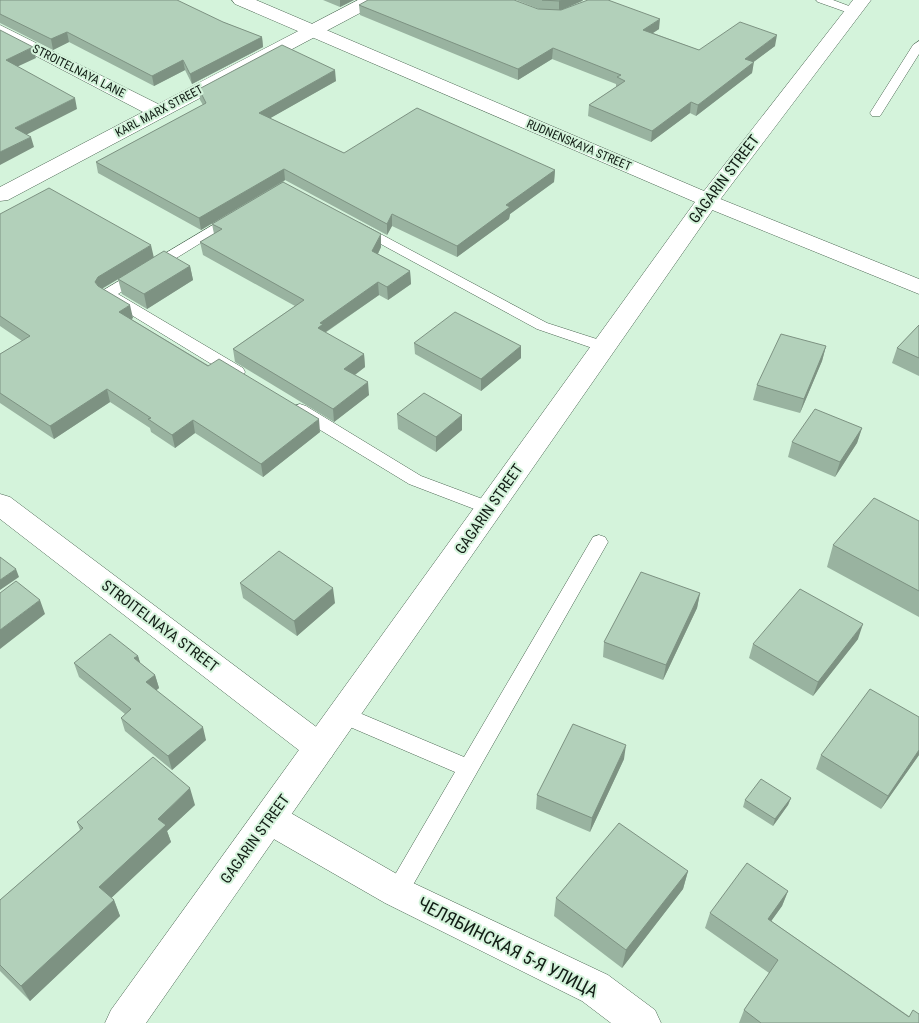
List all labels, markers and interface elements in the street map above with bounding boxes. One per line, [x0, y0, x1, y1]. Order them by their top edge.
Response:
street label: STROITELNAYA LANE [30, 42, 128, 100]
street label: KARL MARX STREET [113, 82, 205, 140]
street label: RUDNENSKAYA STREET [524, 117, 634, 173]
street label: GAGARIN STREET [685, 131, 763, 227]
street label: GAGARIN STREET [451, 460, 527, 558]
street label: STROITELNAYA STREET [98, 576, 222, 676]
street label: GAGARIN STREET [217, 791, 293, 887]
street label: ЧЕЛЯБИНСКАЯ 5-Я УЛИЦА [414, 892, 602, 1002]

